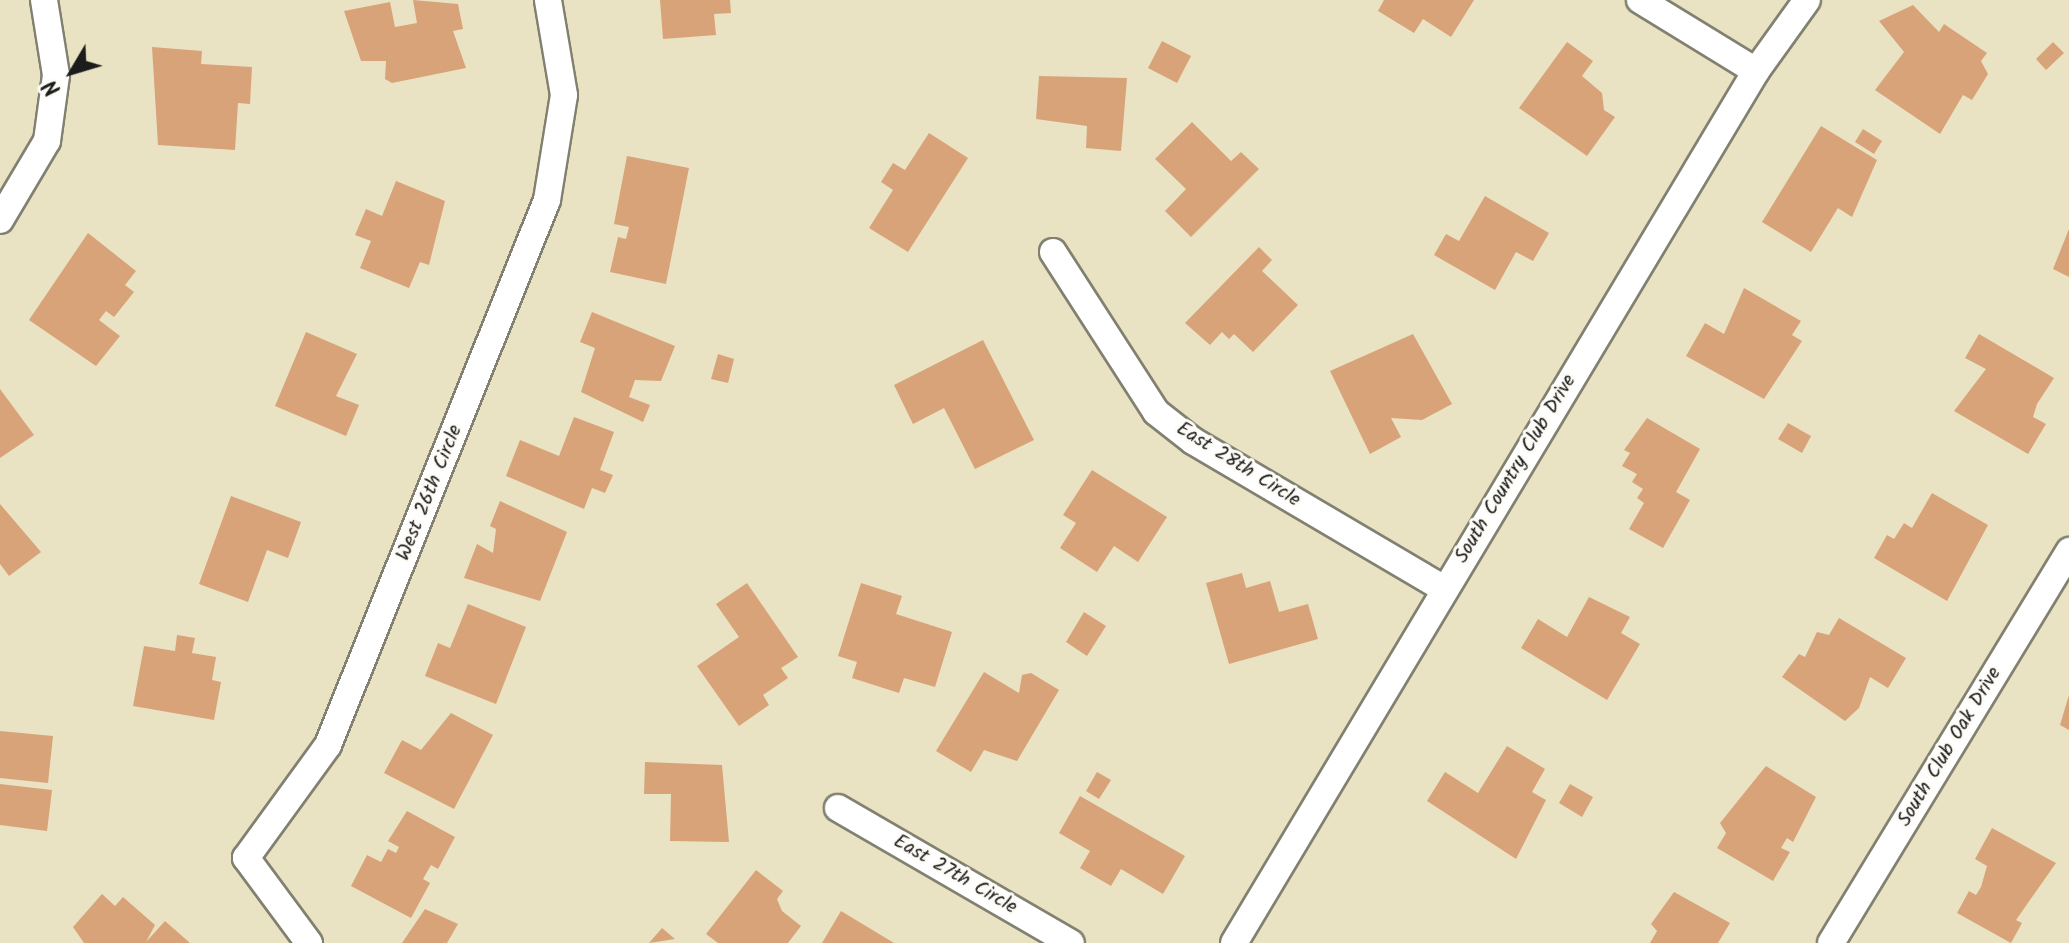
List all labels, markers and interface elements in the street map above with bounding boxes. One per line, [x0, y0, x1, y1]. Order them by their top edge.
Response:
north arrow [32, 32, 112, 112]
text: N [35, 71, 71, 103]
street label: South Country Club Drive [1450, 370, 1582, 568]
street label: East 28th Circle [1172, 417, 1304, 513]
street label: West 26th Circle [392, 422, 468, 564]
street label: South Club Oak Drive [1893, 663, 2007, 831]
street label: East 27th Circle [889, 830, 1021, 920]

